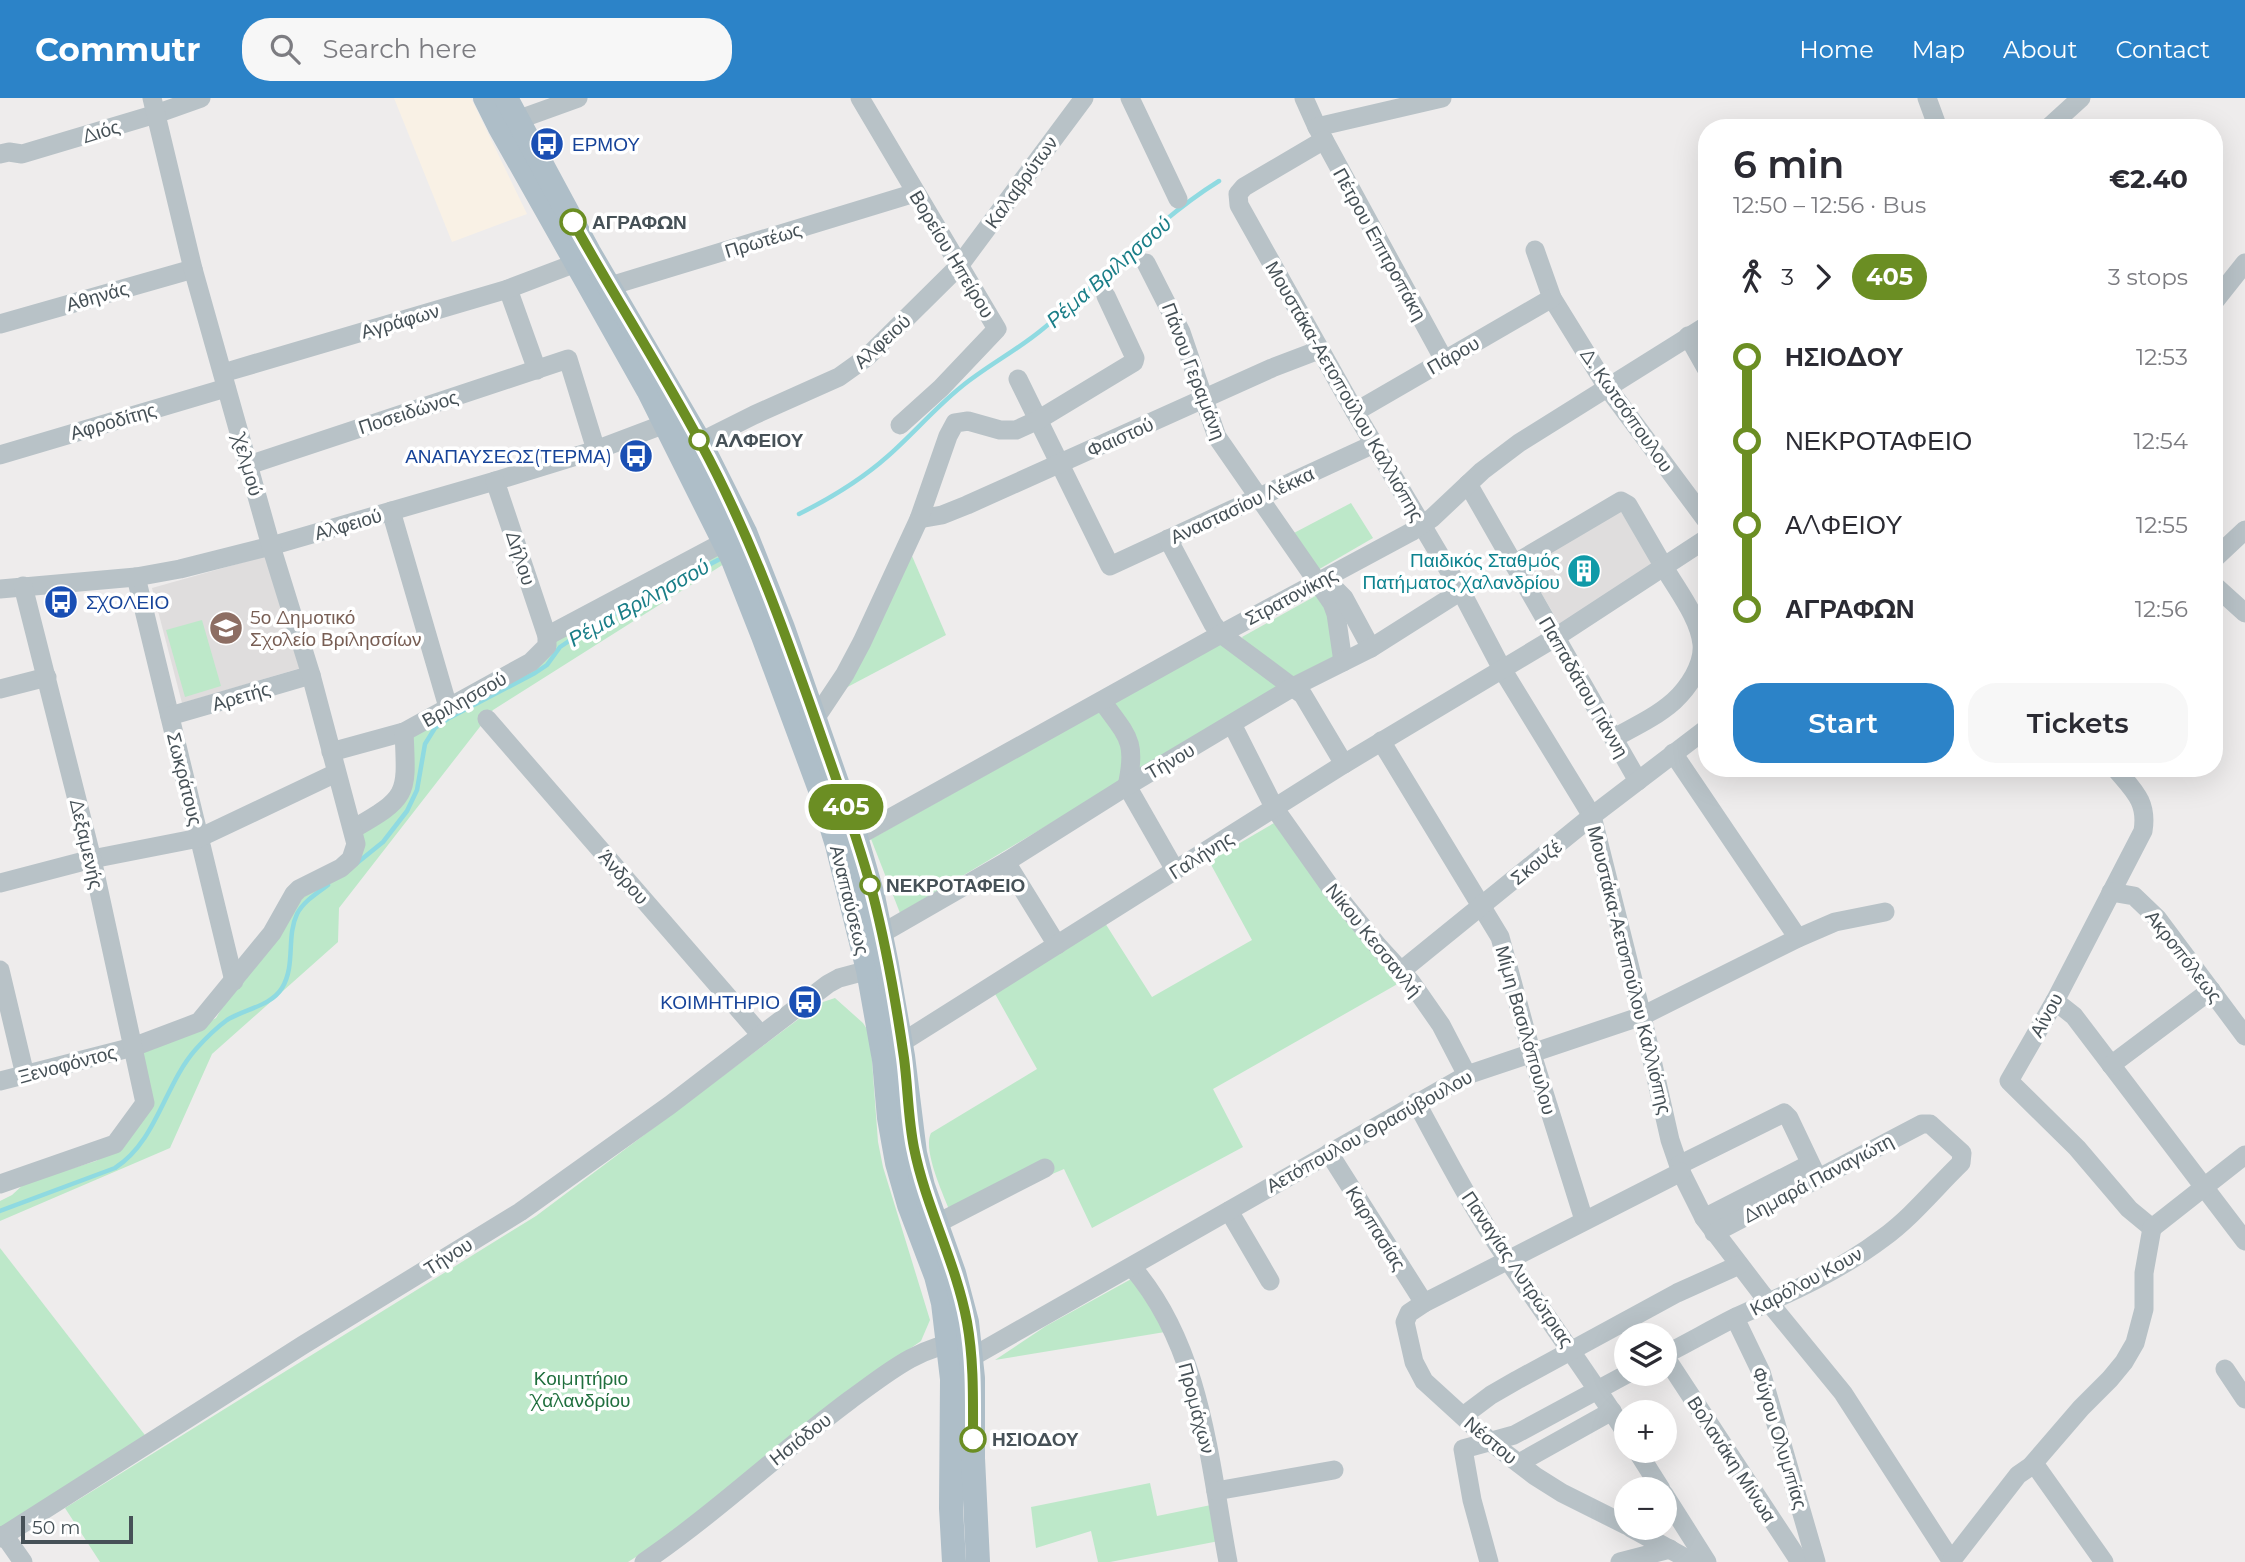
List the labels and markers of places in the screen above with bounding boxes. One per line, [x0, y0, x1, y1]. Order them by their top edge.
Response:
bus stop icon: ΕΡΜΟΥ [528, 125, 566, 163]
place label: ΕΡΜΟΥ [572, 133, 640, 156]
marker: ΑΓΡΑΦΩΝ [560, 209, 586, 235]
place label: ΑΓΡΑΦΩΝ [592, 211, 687, 234]
place label: ΑΛΦΕΙΟΥ [715, 429, 804, 452]
marker: ΑΛΦΕΙΟΥ [689, 430, 709, 450]
bus stop icon: ΑΝΑΠΑΥΣΕΩΣ(ΤΕΡΜΑ) [617, 437, 655, 475]
place label: ΑΝΑΠΑΥΣΕΩΣ(ΤΕΡΜΑ) [405, 445, 612, 468]
place label: Παιδικός Σταθμός Πατήματος Χαλανδρίου [1362, 549, 1560, 594]
building icon: Παιδικός Σταθμός Πατήματος Χαλανδρίου [1565, 552, 1603, 590]
bus stop icon: ΣΧΟΛΕΙΟ [42, 583, 80, 621]
place label: ΣΧΟΛΕΙΟ [86, 591, 169, 614]
place label: 5ο Δημοτικό Σχολείο Βριλησσίων [250, 606, 422, 651]
school or university icon: 5ο Δημοτικό Σχολείο Βριλησσίων [207, 609, 245, 647]
place label: ΝΕΚΡΟΤΑΦΕΙΟ [886, 874, 1025, 897]
marker: ΝΕΚΡΟΤΑΦΕΙΟ [860, 875, 880, 895]
bus stop icon: ΚΟΙΜΗΤΗΡΙΟ [786, 983, 824, 1021]
place label: ΚΟΙΜΗΤΗΡΙΟ [660, 991, 780, 1014]
marker: ΗΣΙΟΔΟΥ [960, 1426, 986, 1452]
place label: ΗΣΙΟΔΟΥ [992, 1428, 1079, 1451]

